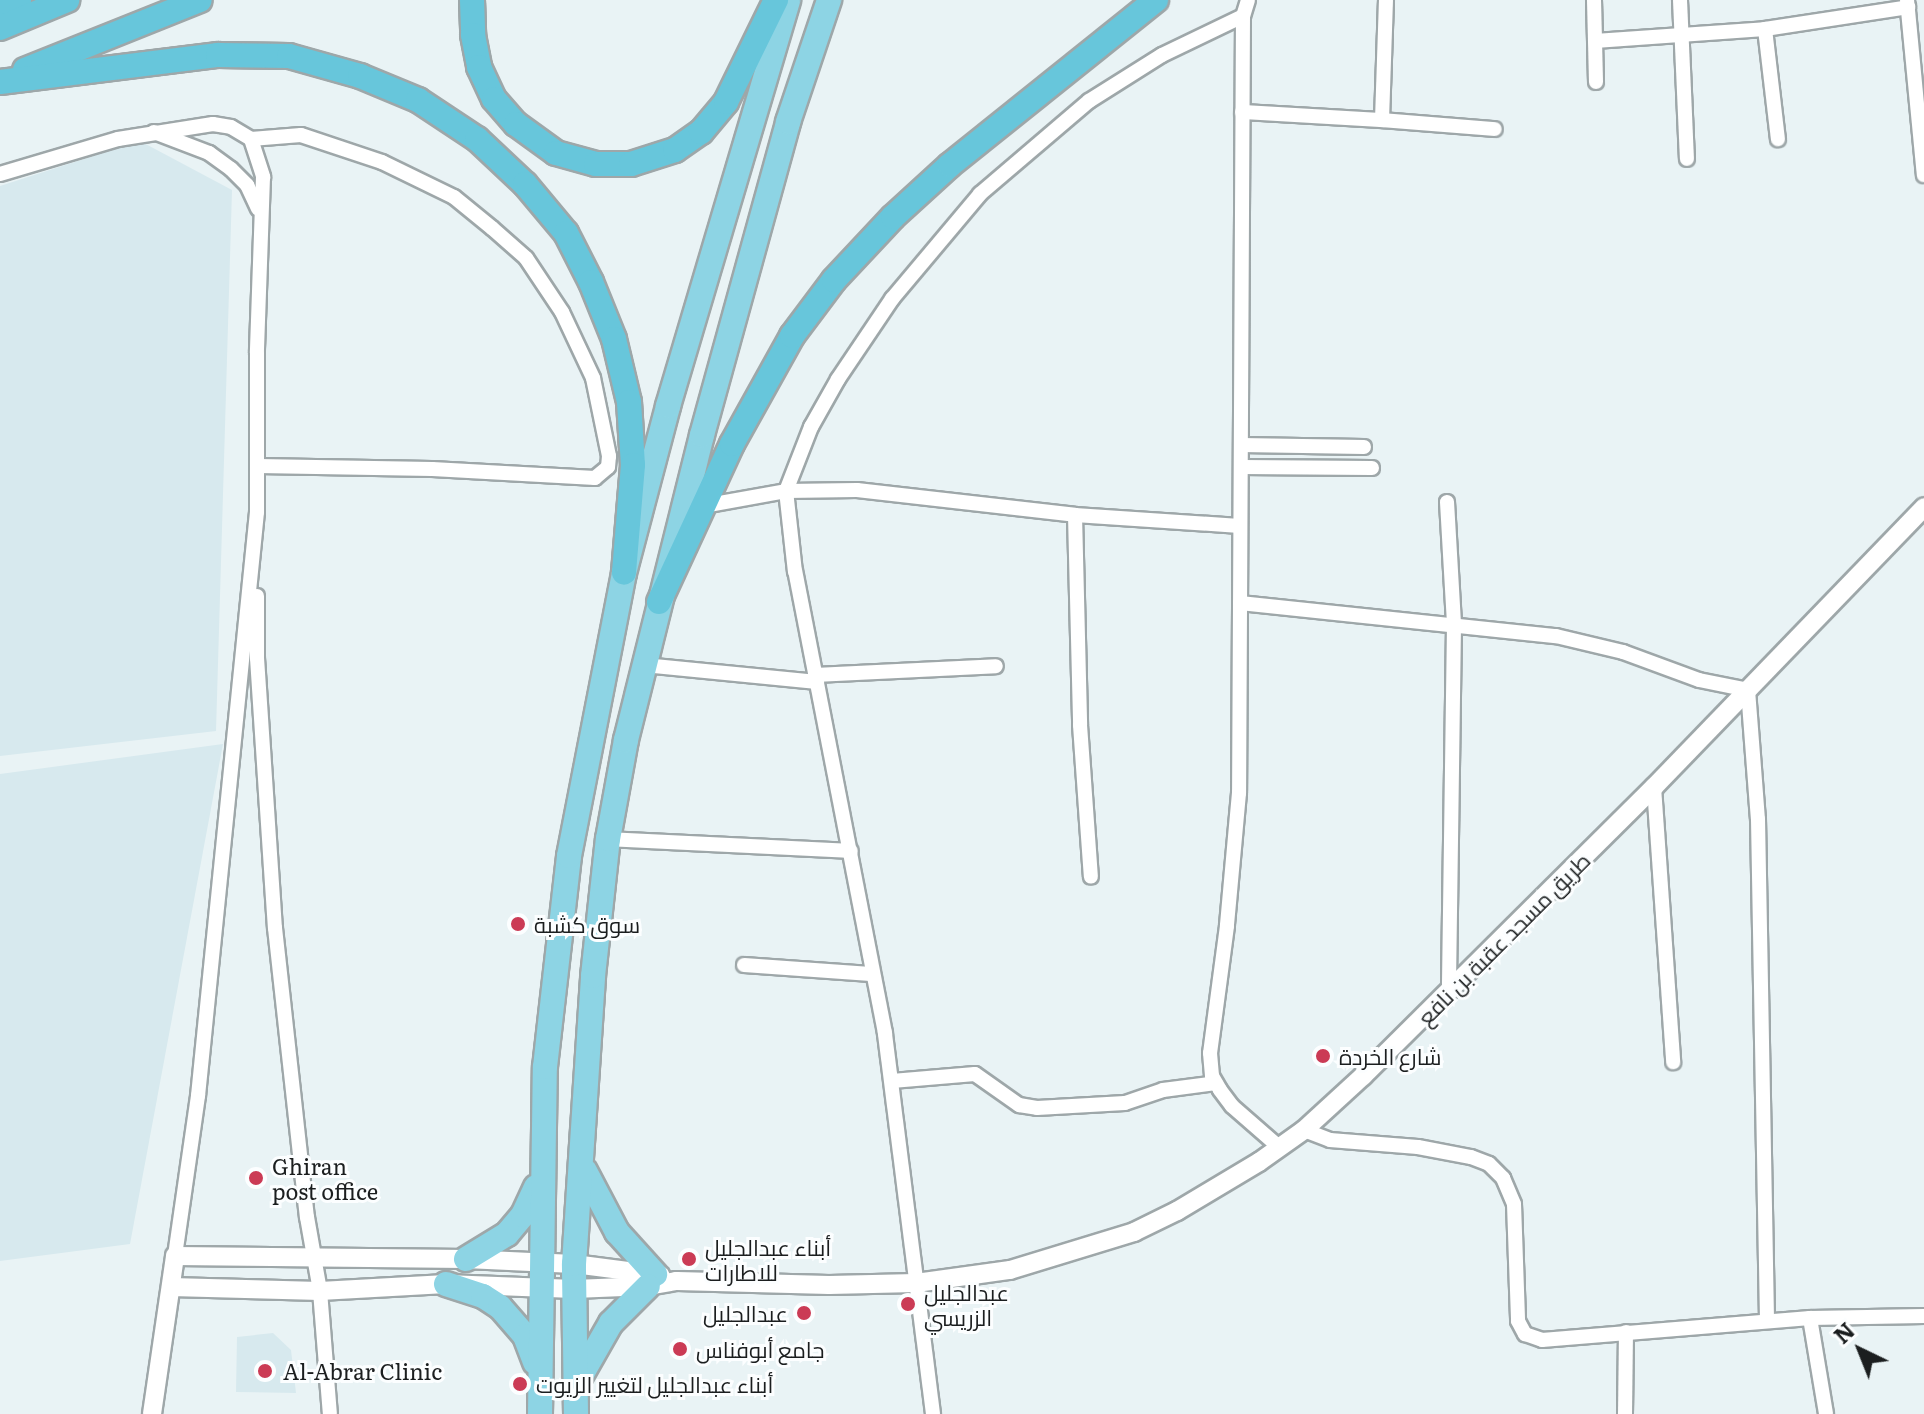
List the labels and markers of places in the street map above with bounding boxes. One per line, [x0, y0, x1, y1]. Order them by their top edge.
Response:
place label: سوق كشبة [534, 911, 640, 937]
marker: سوق كشبة [509, 915, 527, 933]
place label: شارع الخردة [1339, 1043, 1441, 1069]
marker: شارع الخردة [1314, 1047, 1332, 1065]
place label: Ghiran post office [272, 1152, 378, 1204]
marker: Ghiran post office [247, 1169, 265, 1187]
place label: أبناء عبدالجليل للاطارات [705, 1233, 831, 1284]
marker: أبناء عبدالجليل للاطارات [680, 1250, 698, 1268]
place label: عبدالجليل الزريسي [924, 1278, 1009, 1330]
marker: عبدالجليل الزريسي [899, 1295, 917, 1313]
place label: عبدالجليل [703, 1300, 788, 1326]
marker: عبدالجليل [795, 1304, 813, 1322]
place label: جامع أبوفناس [696, 1336, 825, 1362]
marker: جامع أبوفناس [671, 1340, 689, 1358]
place label: Al-Abrar Clinic [283, 1358, 442, 1384]
marker: Al-Abrar Clinic [254, 1360, 276, 1382]
place label: أبناء عبدالجليل لتغيير الزيوت [536, 1371, 773, 1397]
marker: أبناء عبدالجليل لتغيير الزيوت [511, 1375, 529, 1393]

